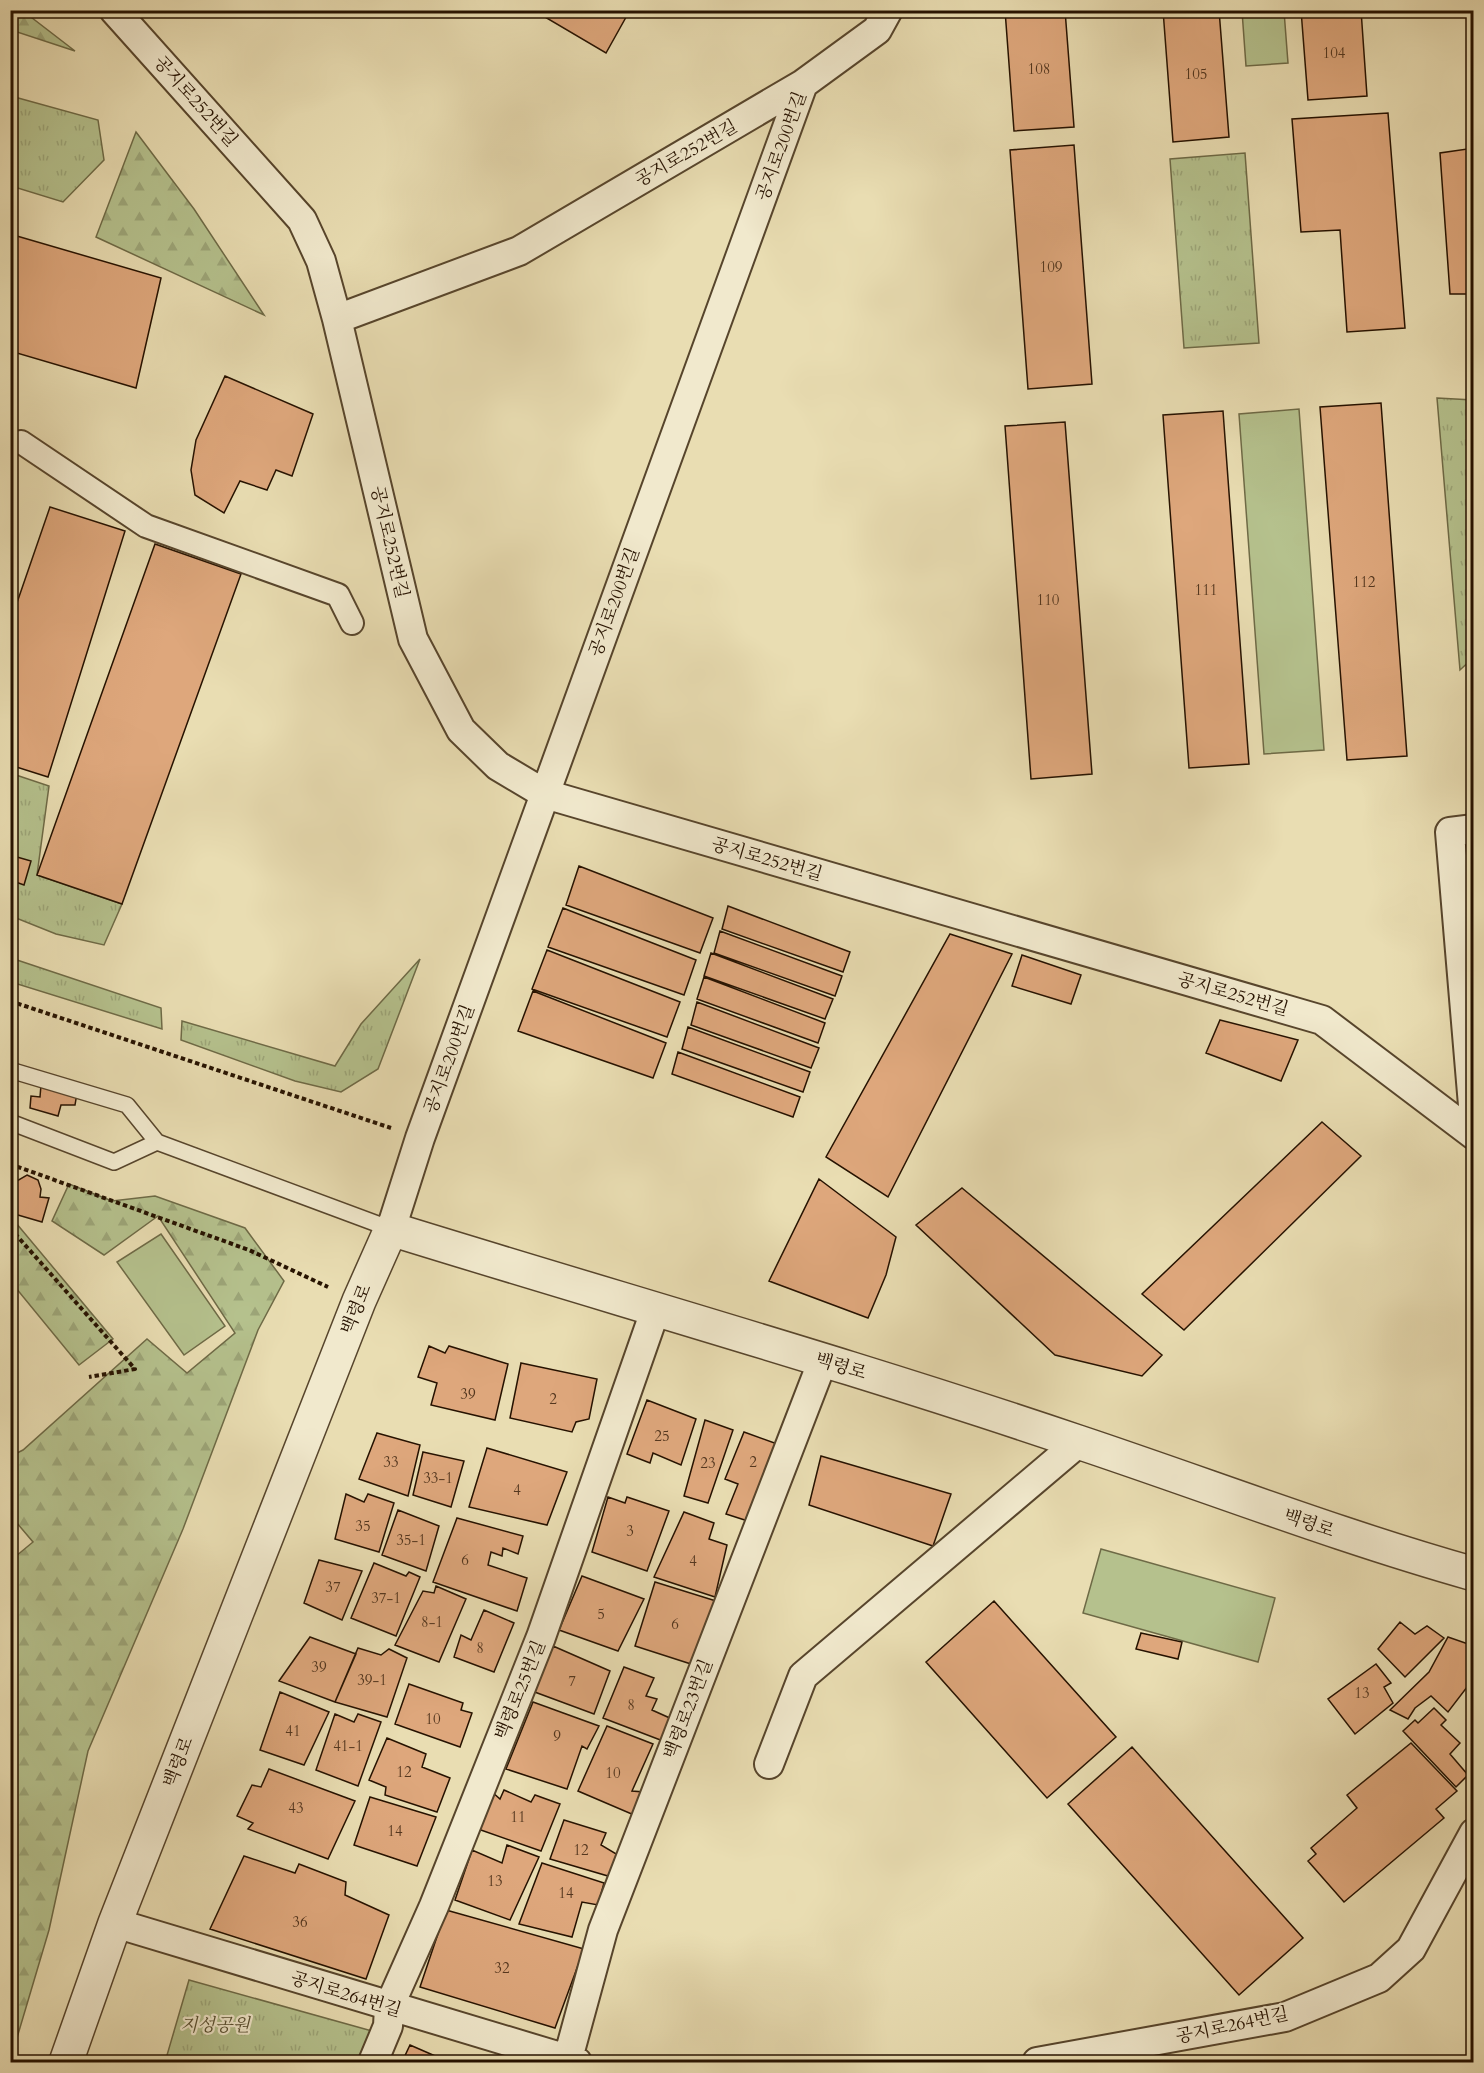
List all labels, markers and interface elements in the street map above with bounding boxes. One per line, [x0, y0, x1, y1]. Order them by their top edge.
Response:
house number: 104 [1322, 43, 1346, 63]
street label: 공지로252번길 [148, 50, 243, 152]
house number: 108 [1027, 59, 1051, 79]
house number: 105 [1184, 64, 1208, 84]
street label: 공지로200번길 [750, 88, 813, 204]
street label: 공지로252번길 [630, 114, 742, 193]
house number: 109 [1039, 257, 1063, 277]
street label: 공지로252번길 [364, 483, 415, 601]
street label: 공지로200번길 [583, 544, 646, 660]
house number: 112 [1352, 572, 1376, 592]
house number: 111 [1194, 580, 1218, 600]
house number: 110 [1036, 590, 1060, 610]
street label: 공지로252번길 [708, 832, 825, 887]
street label: 공지로252번길 [1174, 967, 1291, 1022]
street label: 공지로200번길 [418, 1001, 481, 1117]
street label: 백령로 [335, 1280, 378, 1338]
street label: 백령로 [812, 1347, 869, 1386]
house number: 39 [460, 1384, 476, 1404]
house number: 2 [549, 1389, 557, 1409]
house number: 25 [654, 1426, 670, 1446]
house number: 33 [383, 1452, 399, 1472]
house number: 2 [749, 1452, 757, 1472]
house number: 23 [700, 1453, 716, 1473]
house number: 33-1 [423, 1468, 453, 1488]
house number: 4 [513, 1480, 521, 1500]
street label: 백령로 [1280, 1503, 1338, 1544]
house number: 35 [355, 1516, 371, 1536]
house number: 3 [626, 1521, 634, 1541]
house number: 35-1 [396, 1530, 426, 1550]
house number: 6 [461, 1550, 469, 1570]
house number: 4 [689, 1551, 697, 1571]
house number: 37 [325, 1577, 341, 1597]
house number: 37-1 [371, 1588, 401, 1608]
house number: 5 [597, 1604, 605, 1624]
house number: 8-1 [421, 1612, 443, 1632]
house number: 6 [671, 1614, 679, 1634]
street label: 백령로25번길 [489, 1637, 552, 1744]
house number: 8 [476, 1638, 484, 1658]
street label: 백령로23번길 [658, 1656, 719, 1763]
house number: 39 [311, 1657, 327, 1677]
house number: 39-1 [357, 1670, 387, 1690]
house number: 7 [568, 1671, 576, 1691]
house number: 13 [1354, 1683, 1370, 1703]
house number: 8 [627, 1695, 635, 1715]
house number: 10 [425, 1709, 441, 1729]
house number: 41 [285, 1721, 301, 1741]
house number: 9 [553, 1726, 561, 1746]
street label: 백령로 [157, 1733, 199, 1791]
house number: 41-1 [333, 1736, 363, 1756]
house number: 12 [396, 1762, 412, 1782]
house number: 10 [605, 1763, 621, 1783]
house number: 43 [288, 1798, 304, 1818]
house number: 11 [510, 1807, 526, 1827]
house number: 14 [387, 1821, 403, 1841]
house number: 12 [573, 1840, 589, 1860]
house number: 13 [487, 1871, 503, 1891]
house number: 14 [558, 1883, 574, 1903]
house number: 36 [292, 1912, 308, 1932]
house number: 32 [494, 1958, 510, 1978]
street label: 공지로264번길 [287, 1966, 404, 2023]
street label: 공지로264번길 [1173, 2001, 1291, 2050]
park label: 지성공원 [180, 2013, 251, 2038]

